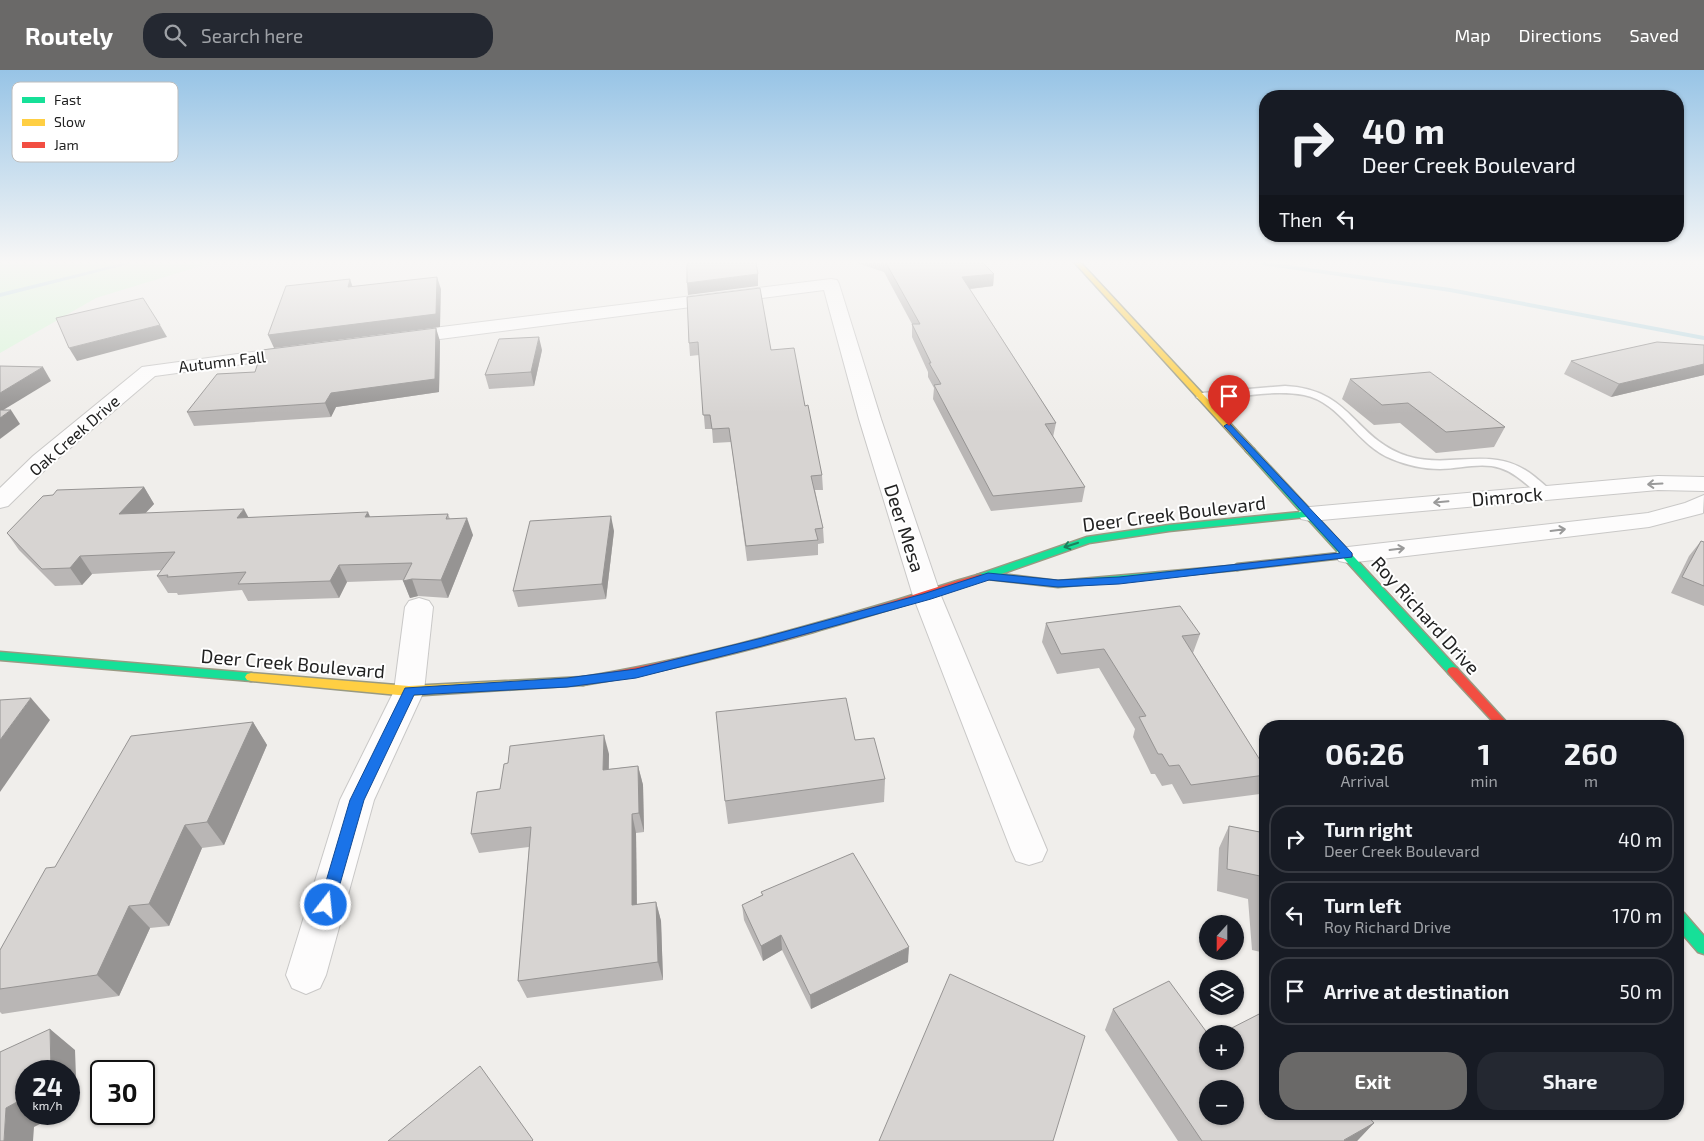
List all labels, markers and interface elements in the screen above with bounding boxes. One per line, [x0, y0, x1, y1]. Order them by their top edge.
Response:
search box [143, 13, 493, 58]
text: Routely [25, 21, 113, 50]
icon: search [161, 21, 189, 49]
text: Search here [201, 24, 303, 47]
text: Map [1454, 24, 1491, 46]
text: Directions [1519, 24, 1602, 46]
text: Saved [1630, 24, 1679, 46]
legend [12, 82, 178, 162]
text: Fast [54, 91, 81, 108]
text: 40 m [1362, 109, 1445, 151]
icon: right [1279, 110, 1344, 175]
text: Slow [54, 113, 86, 130]
text: Jam [54, 136, 79, 153]
text: Deer Creek Boulevard [1362, 151, 1576, 177]
icon: left [1332, 205, 1360, 233]
text: Then [1279, 208, 1322, 231]
street label: Autumn Fall [177, 346, 267, 376]
pin [1208, 375, 1250, 426]
icon: arrive [1215, 382, 1243, 410]
street label: Oak Creek Drive [25, 391, 123, 479]
one-way arrow [1648, 479, 1664, 488]
street label: Deer Mesa [880, 481, 930, 575]
street label: Dimrock [1471, 481, 1544, 511]
street label: Deer Creek Boulevard [1081, 490, 1267, 536]
one-way arrow [1433, 497, 1449, 507]
one-way arrow [1550, 525, 1566, 535]
one-way arrow [1064, 541, 1080, 550]
one-way arrow [1388, 544, 1404, 554]
street label: Roy Richard Drive [1367, 551, 1485, 679]
street label: Deer Creek Boulevard [200, 643, 386, 683]
text: 06:26 [1325, 735, 1405, 771]
text: 1 [1478, 735, 1491, 771]
text: 260 [1564, 735, 1618, 771]
text: Arrival [1340, 771, 1389, 790]
text: min [1471, 771, 1498, 790]
text: m [1584, 771, 1598, 790]
text: Turn right [1324, 818, 1412, 841]
icon: right [1281, 825, 1309, 853]
text: 40 m [1618, 828, 1662, 851]
text: Deer Creek Boulevard [1324, 841, 1480, 860]
position arrow [299, 878, 351, 930]
text: Turn left [1324, 894, 1401, 917]
icon: left [1281, 901, 1309, 929]
text: 170 m [1612, 904, 1662, 927]
north arrow [1199, 915, 1244, 960]
map controls [1199, 915, 1244, 1125]
text: Roy Richard Drive [1324, 917, 1451, 936]
button: layers [1199, 970, 1244, 1015]
icon: arrive [1281, 977, 1309, 1005]
text: Arrive at destination [1324, 980, 1509, 1003]
text: 50 m [1619, 980, 1662, 1003]
button: + [1199, 1025, 1244, 1070]
button: Exit [1279, 1052, 1467, 1110]
button: Share [1477, 1052, 1664, 1110]
speed limit sign: 30 [90, 1060, 155, 1125]
text: 24 [32, 1071, 63, 1101]
button: − [1199, 1080, 1244, 1125]
text: km/h [33, 1098, 62, 1112]

